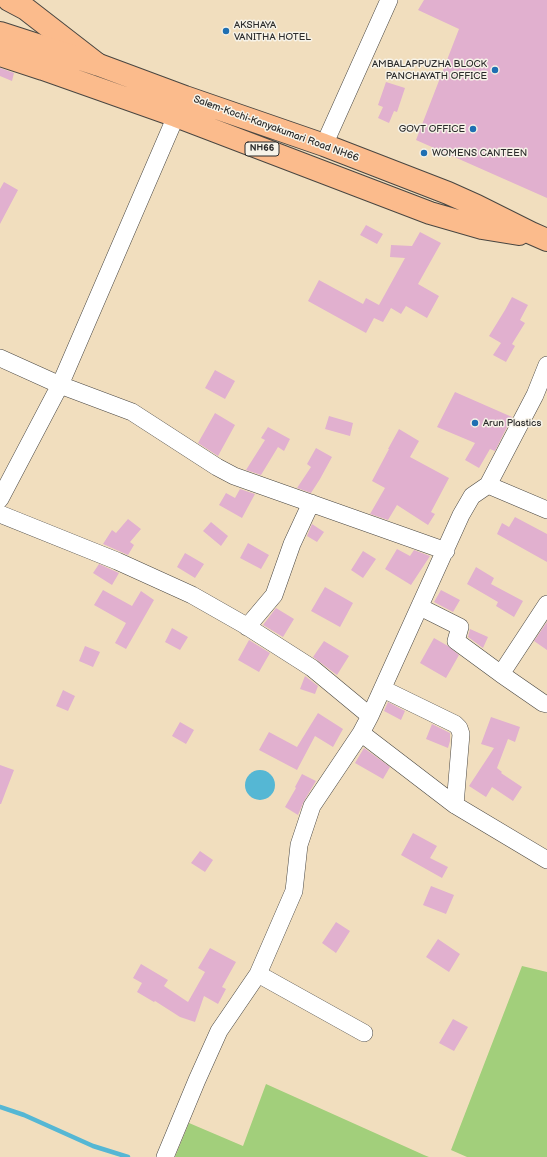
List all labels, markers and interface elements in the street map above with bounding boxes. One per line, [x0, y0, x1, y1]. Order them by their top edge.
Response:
place label: AKSHAYA VANITHA HOTEL [234, 19, 311, 42]
marker: AKSHAYA VANITHA HOTEL [221, 26, 231, 36]
place label: AMBALAPPUZHA BLOCK PANCHAYATH OFFICE [372, 58, 487, 82]
marker: AMBALAPPUZHA BLOCK PANCHAYATH OFFICE [490, 65, 500, 75]
street label: Salem-Kochi-Kanyakumari Road NH66 [192, 93, 360, 165]
place label: GOVT OFFICE [399, 123, 465, 135]
marker: GOVT OFFICE [468, 124, 478, 134]
road number: NH66 [245, 142, 279, 156]
place label: WOMENS CANTEEN [432, 147, 527, 159]
marker: WOMENS CANTEEN [419, 148, 429, 158]
place label: Arun Plastics [483, 417, 541, 429]
marker: Arun Plastics [470, 418, 480, 428]

